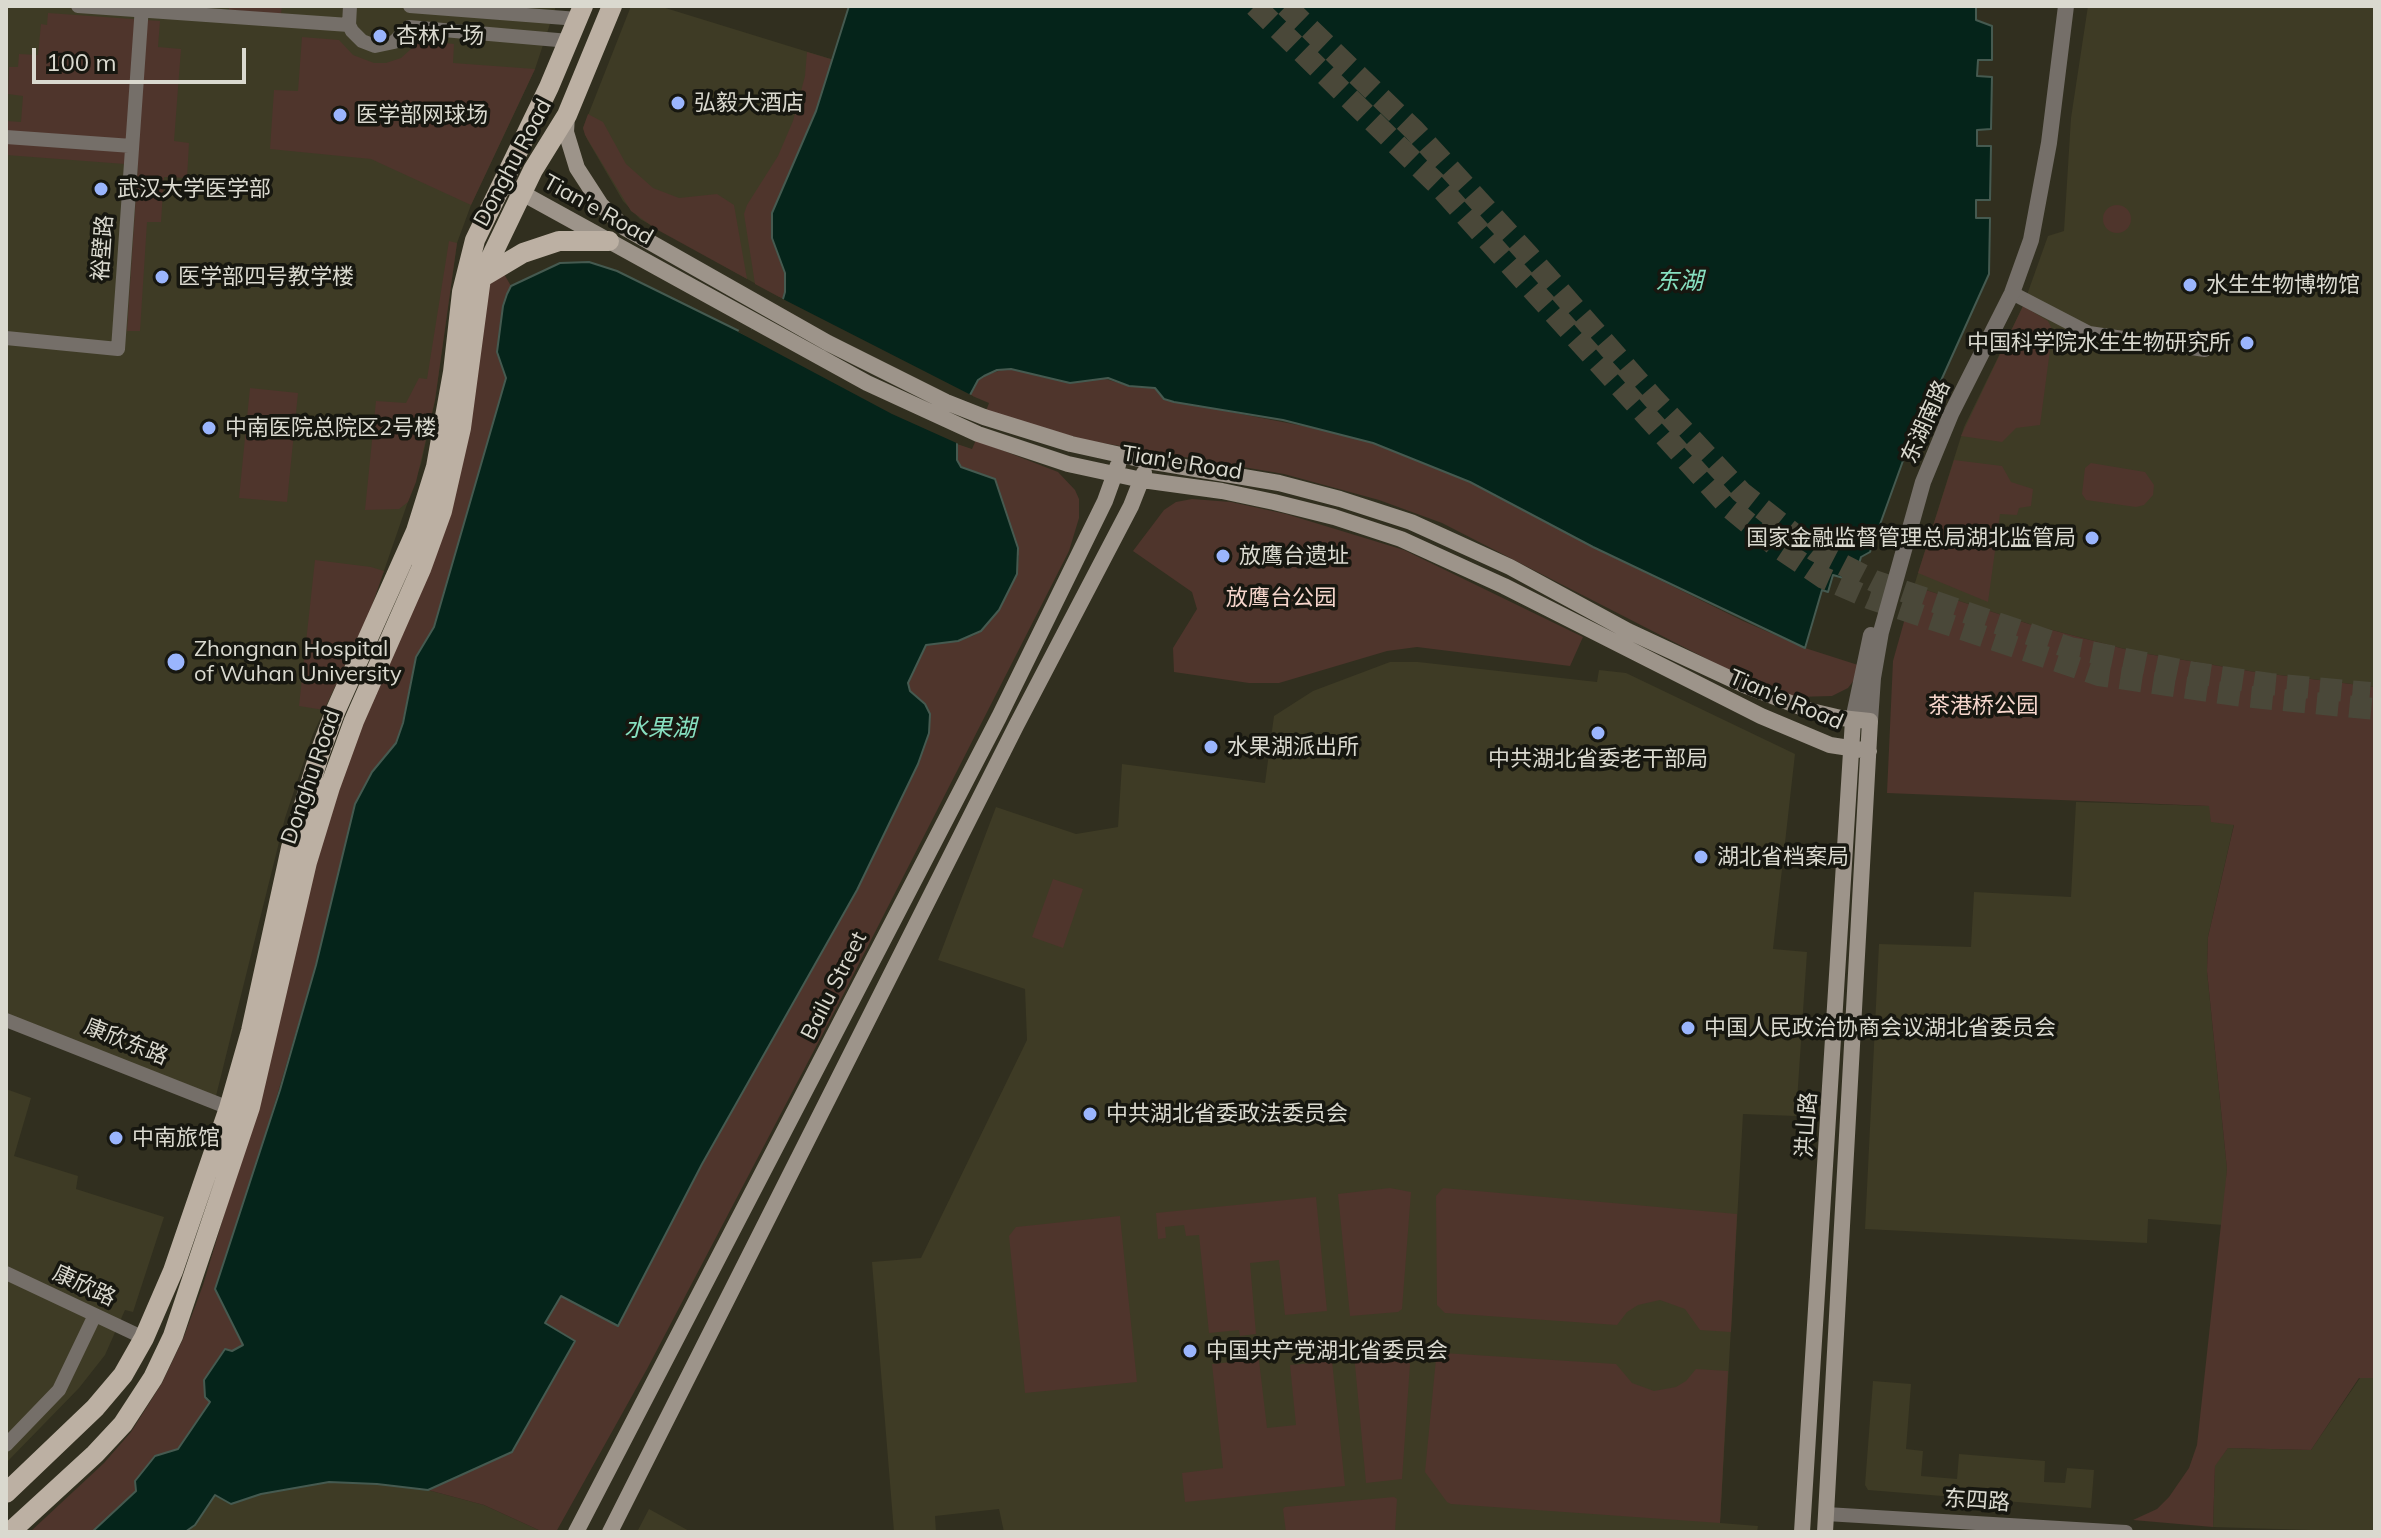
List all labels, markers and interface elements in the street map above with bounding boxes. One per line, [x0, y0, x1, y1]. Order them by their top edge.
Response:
place label: 杏林广场 [396, 23, 484, 49]
marker: 杏林广场 [371, 27, 389, 45]
scale bar [36, 32, 250, 82]
text: 100 m [46, 47, 117, 77]
place label: 弘毅大酒店 [694, 90, 804, 116]
marker: 弘毅大酒店 [669, 94, 687, 112]
street label: Donghu Road [468, 95, 558, 231]
place label: 医学部网球场 [356, 102, 488, 128]
marker: 医学部网球场 [331, 106, 349, 124]
street label: Tian'e Road [539, 169, 657, 251]
place label: 武汉大学医学部 [117, 176, 271, 202]
marker: 武汉大学医学部 [92, 180, 110, 198]
street label: 裕壁路 [88, 214, 118, 282]
place label: 医学部四号教学楼 [178, 264, 354, 290]
marker: 医学部四号教学楼 [153, 268, 171, 286]
water label: 东湖 [1655, 268, 1703, 296]
place label: 水生生物博物馆 [2206, 272, 2360, 298]
marker: 水生生物博物馆 [2181, 276, 2199, 294]
place label: 中国科学院水生生物研究所 [1967, 330, 2231, 356]
marker: 中国科学院水生生物研究所 [2238, 334, 2256, 352]
street label: 东湖南路 [1896, 376, 1956, 468]
place label: 中南医院总院区2号楼 [225, 415, 436, 441]
marker: 中南医院总院区2号楼 [200, 419, 218, 437]
street label: Tian'e Road [1120, 440, 1244, 486]
place label: 国家金融监督管理总局湖北监管局 [1746, 525, 2076, 551]
marker: 国家金融监督管理总局湖北监管局 [2083, 529, 2101, 547]
place label: 放鹰台遗址 [1239, 543, 1349, 569]
marker: 放鹰台遗址 [1214, 547, 1232, 565]
park label: 放鹰台公园 [1226, 585, 1336, 611]
place label: Zhongnan Hospital of Wuhan University [194, 636, 402, 688]
marker: Zhongnan Hospital of Wuhan University [165, 651, 187, 673]
street label: Tian'e Road [1725, 664, 1847, 736]
park label: 茶港桥公园 [1928, 693, 2038, 719]
street label: Donghu Road [276, 706, 346, 848]
water label: 水果湖 [624, 715, 696, 743]
marker: 中共湖北省委老干部局 [1589, 724, 1607, 742]
place label: 水果湖派出所 [1227, 734, 1359, 760]
marker: 水果湖派出所 [1202, 738, 1220, 756]
place label: 中共湖北省委老干部局 [1488, 746, 1708, 772]
place label: 湖北省档案局 [1717, 844, 1849, 870]
marker: 湖北省档案局 [1692, 848, 1710, 866]
street label: Bailu Street [795, 927, 873, 1045]
street label: 康欣东路 [80, 1013, 172, 1071]
place label: 中国人民政治协商会议湖北省委员会 [1704, 1015, 2056, 1041]
marker: 中国人民政治协商会议湖北省委员会 [1679, 1019, 1697, 1037]
street label: 洪山路 [1792, 1091, 1822, 1159]
place label: 中共湖北省委政法委员会 [1106, 1101, 1348, 1127]
marker: 中共湖北省委政法委员会 [1081, 1105, 1099, 1123]
place label: 中南旅馆 [132, 1125, 220, 1151]
marker: 中南旅馆 [107, 1129, 125, 1147]
street label: 康欣路 [49, 1260, 119, 1312]
place label: 中国共产党湖北省委员会 [1206, 1338, 1448, 1364]
marker: 中国共产党湖北省委员会 [1181, 1342, 1199, 1360]
street label: 东四路 [1943, 1486, 2011, 1516]

